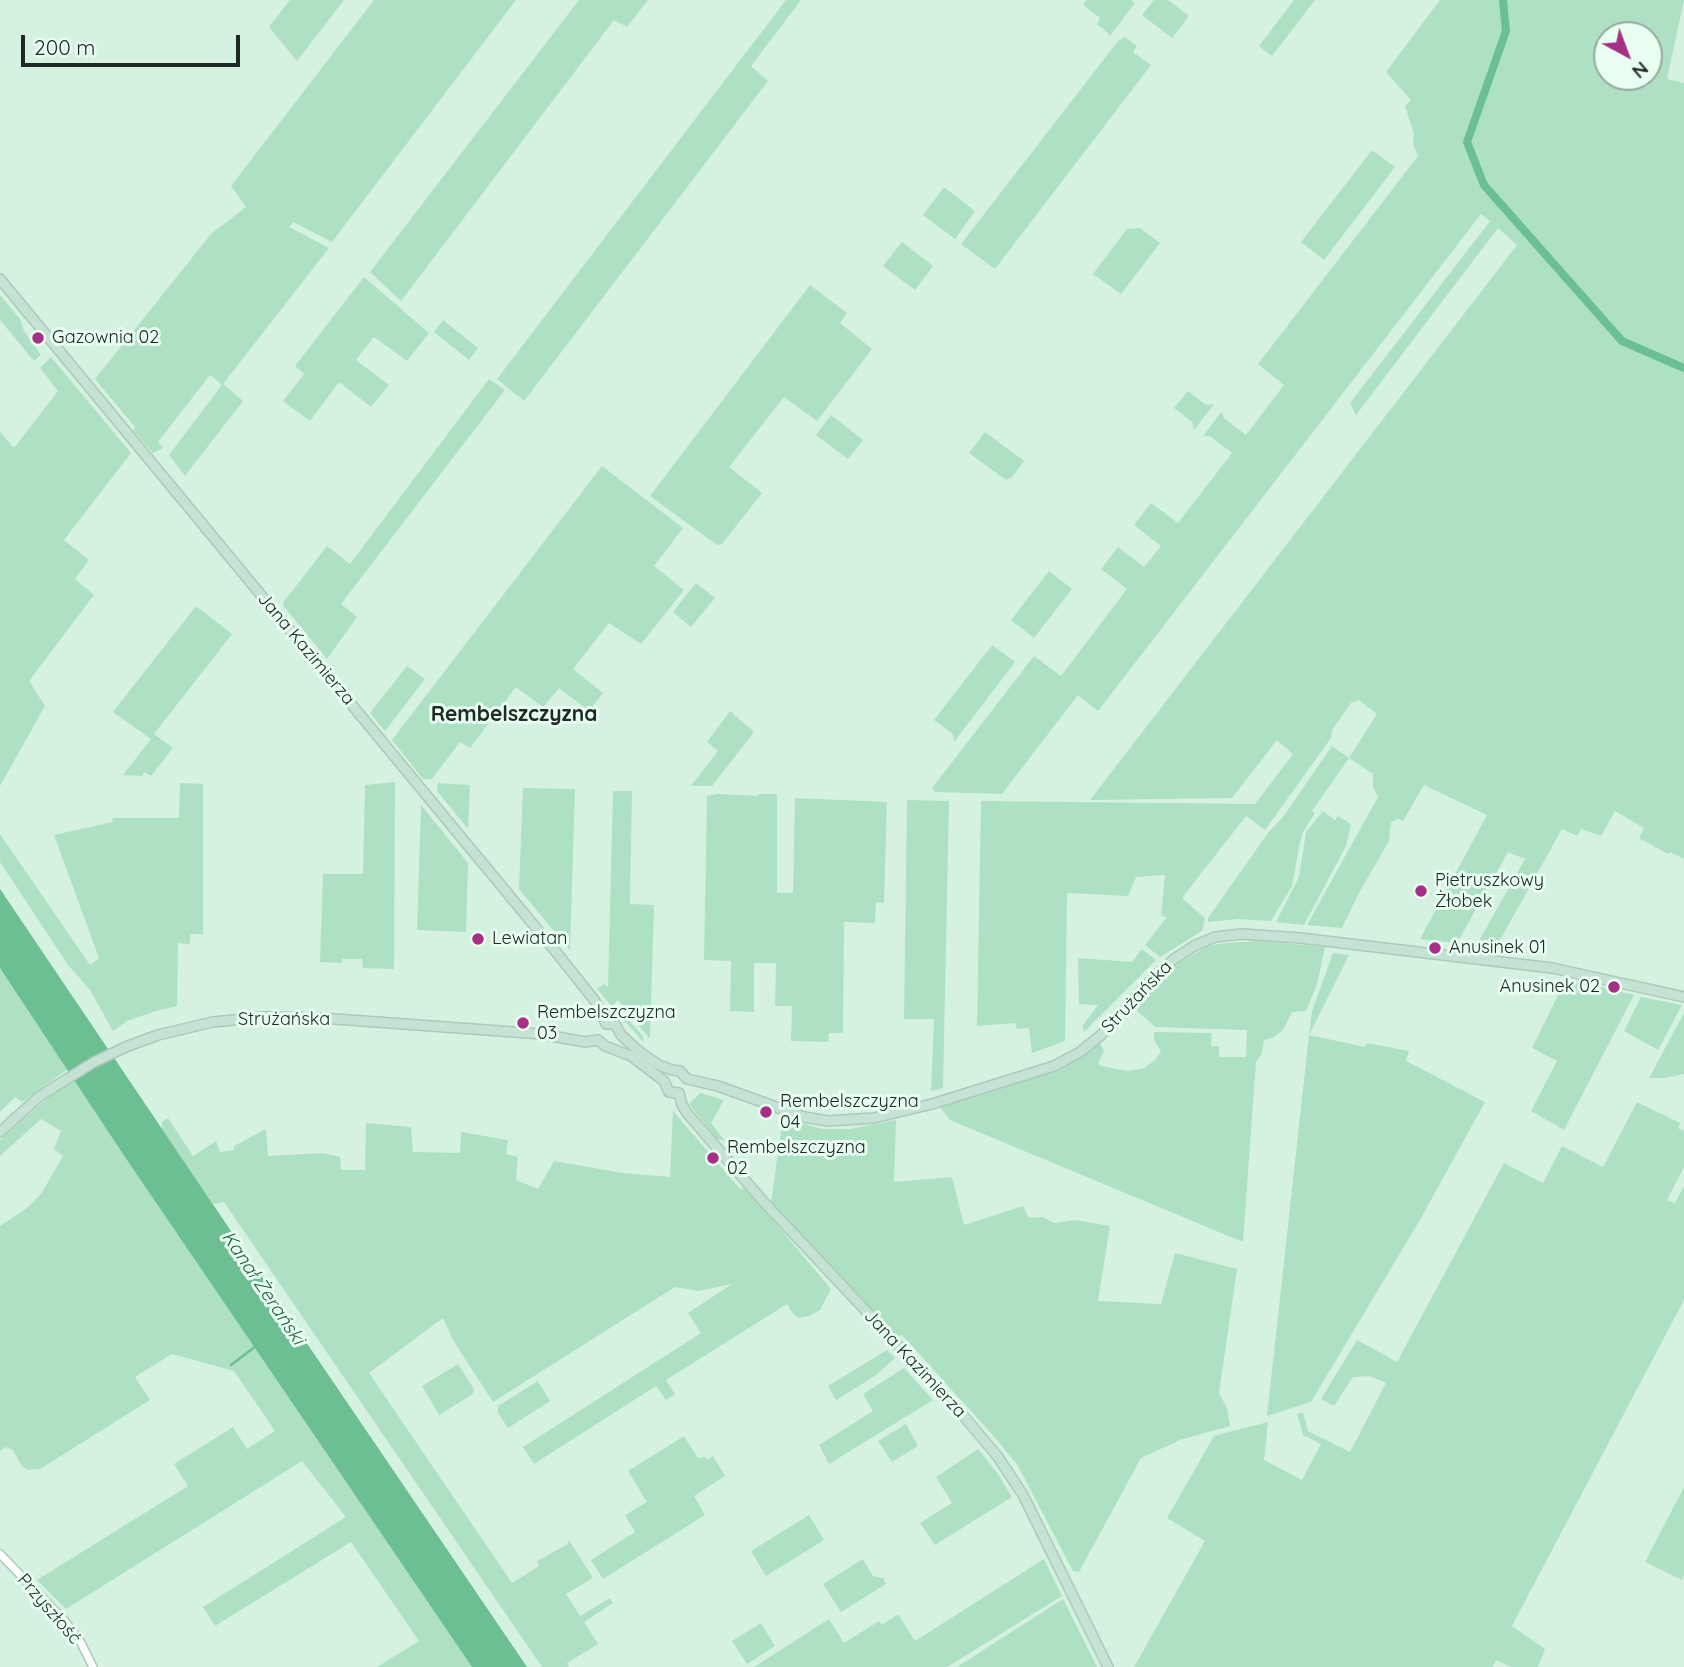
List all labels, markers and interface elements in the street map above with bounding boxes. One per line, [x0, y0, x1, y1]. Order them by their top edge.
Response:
scale bar [24, 21, 243, 65]
north arrow [1593, 21, 1663, 91]
text: 200 m [34, 34, 96, 60]
text: N [1627, 57, 1654, 84]
place label: Gazownia 02 [52, 327, 159, 349]
marker: Gazownia 02 [30, 330, 46, 346]
street label: Jana Kazimierza [253, 588, 359, 710]
district label: Rembelszczyzna [431, 702, 597, 728]
place label: Pietruszkowy Żłobek [1435, 870, 1544, 912]
marker: Pietruszkowy Żłobek [1413, 883, 1429, 899]
place label: Lewiatan [492, 928, 567, 950]
marker: Lewiatan [470, 931, 486, 947]
place label: Anusinek 01 [1449, 937, 1546, 959]
marker: Anusinek 01 [1427, 940, 1443, 956]
street label: Strużańska [1097, 956, 1177, 1038]
place label: Anusinek 02 [1500, 976, 1600, 998]
marker: Anusinek 02 [1606, 979, 1622, 995]
place label: Rembelszczyzna 03 [537, 1002, 676, 1044]
street label: Strużańska [238, 1009, 330, 1031]
marker: Rembelszczyzna 03 [515, 1015, 531, 1031]
place label: Rembelszczyzna 04 [780, 1091, 919, 1134]
marker: Rembelszczyzna 04 [758, 1104, 774, 1120]
place label: Rembelszczyzna 02 [727, 1137, 866, 1180]
marker: Rembelszczyzna 02 [705, 1150, 721, 1166]
water label: Kanał Żerański [217, 1227, 309, 1349]
street label: Jana Kazimierza [859, 1305, 971, 1423]
street label: Przyszłość [13, 1569, 85, 1649]

